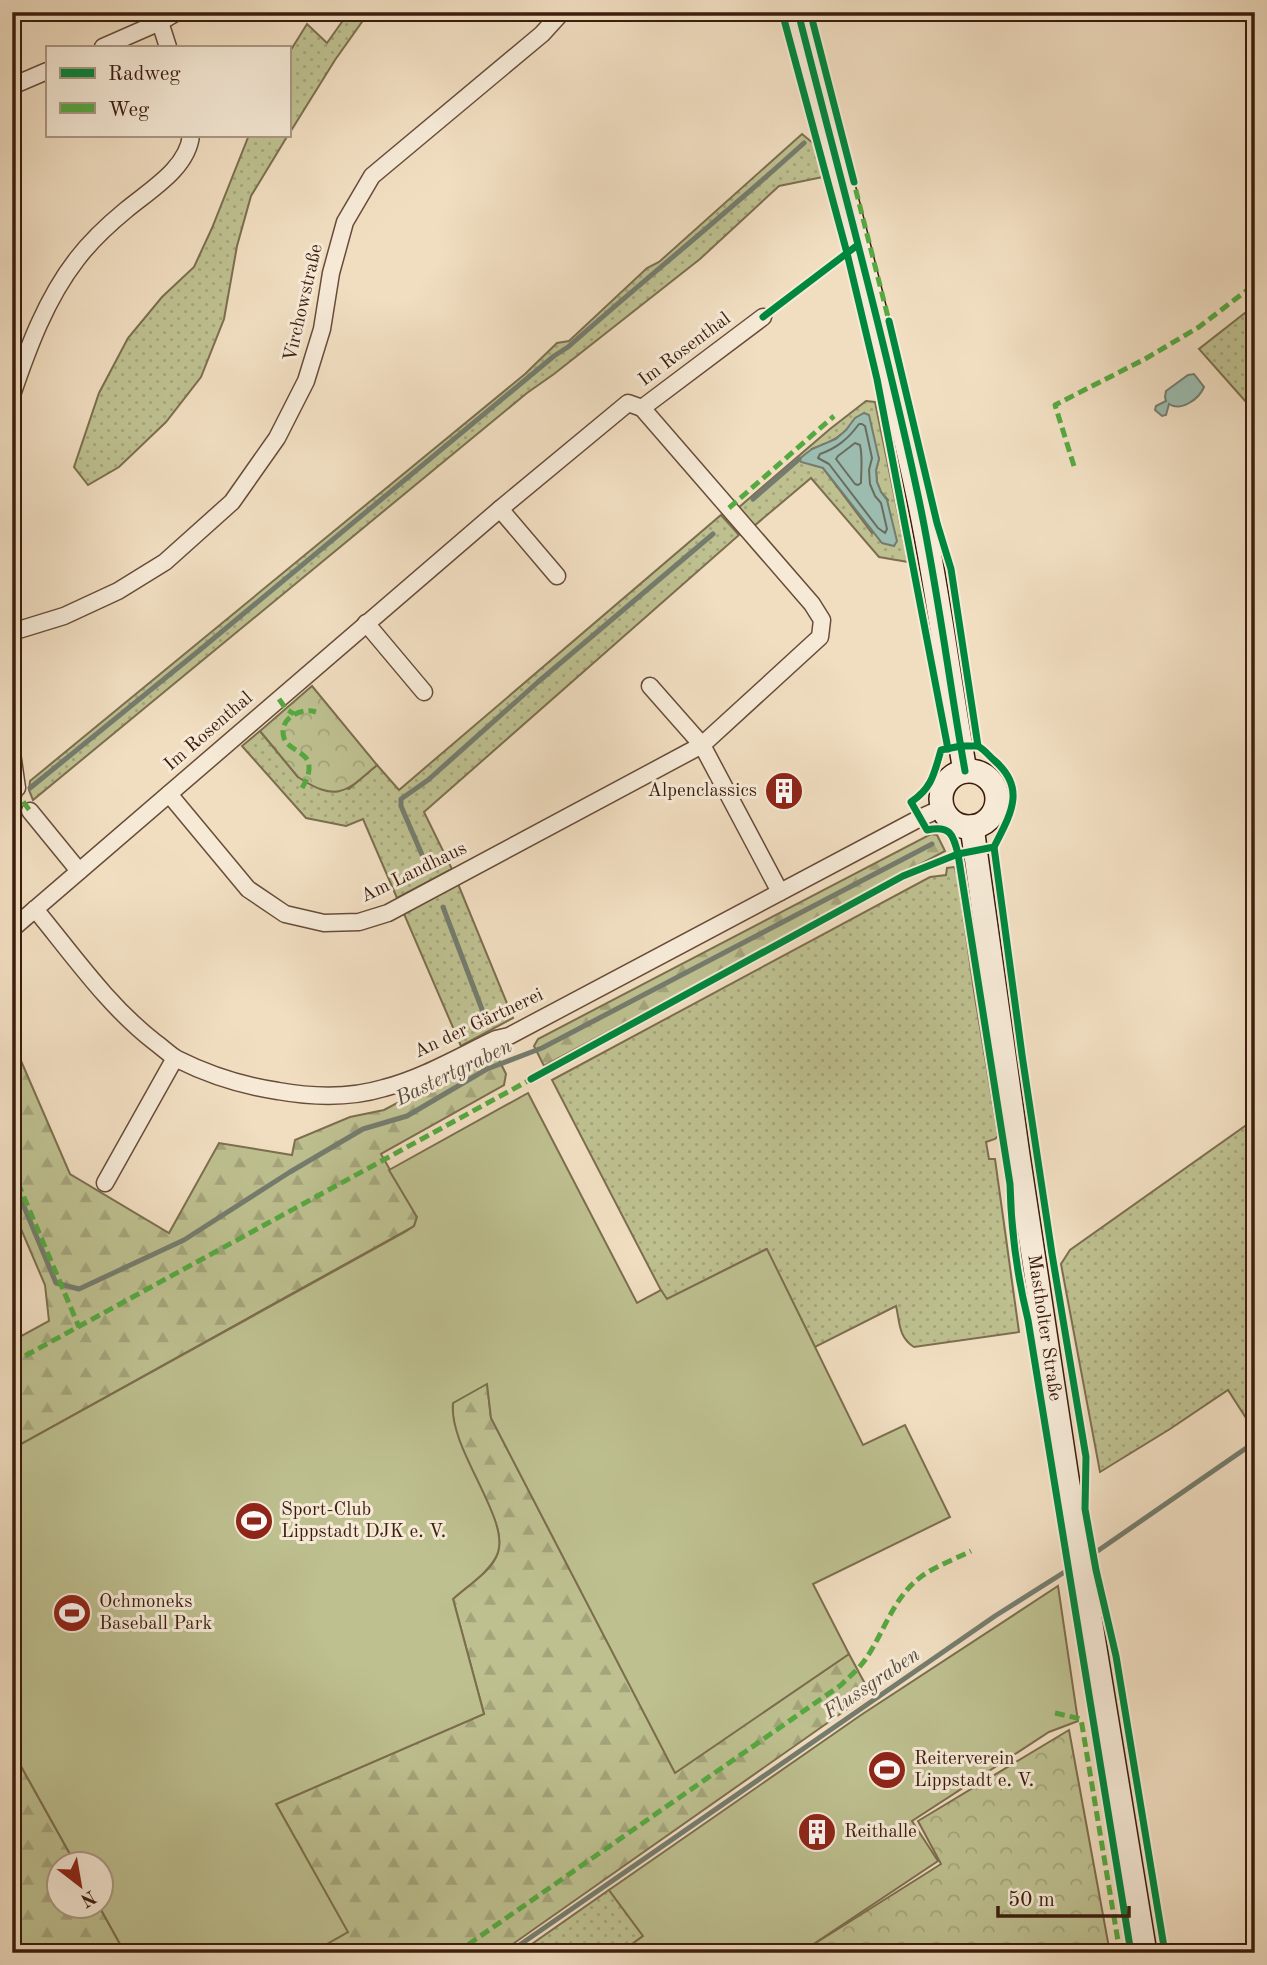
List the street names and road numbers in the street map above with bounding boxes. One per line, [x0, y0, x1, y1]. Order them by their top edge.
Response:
street label: Virchowstraße [281, 242, 327, 364]
street label: Im Rosenthal [635, 309, 735, 391]
street label: Im Rosenthal [161, 689, 257, 775]
street label: Am Landhaus [358, 839, 470, 907]
street label: An der Gärtnerei [412, 986, 546, 1062]
street label: Mastholter Straße [1024, 1253, 1065, 1402]

